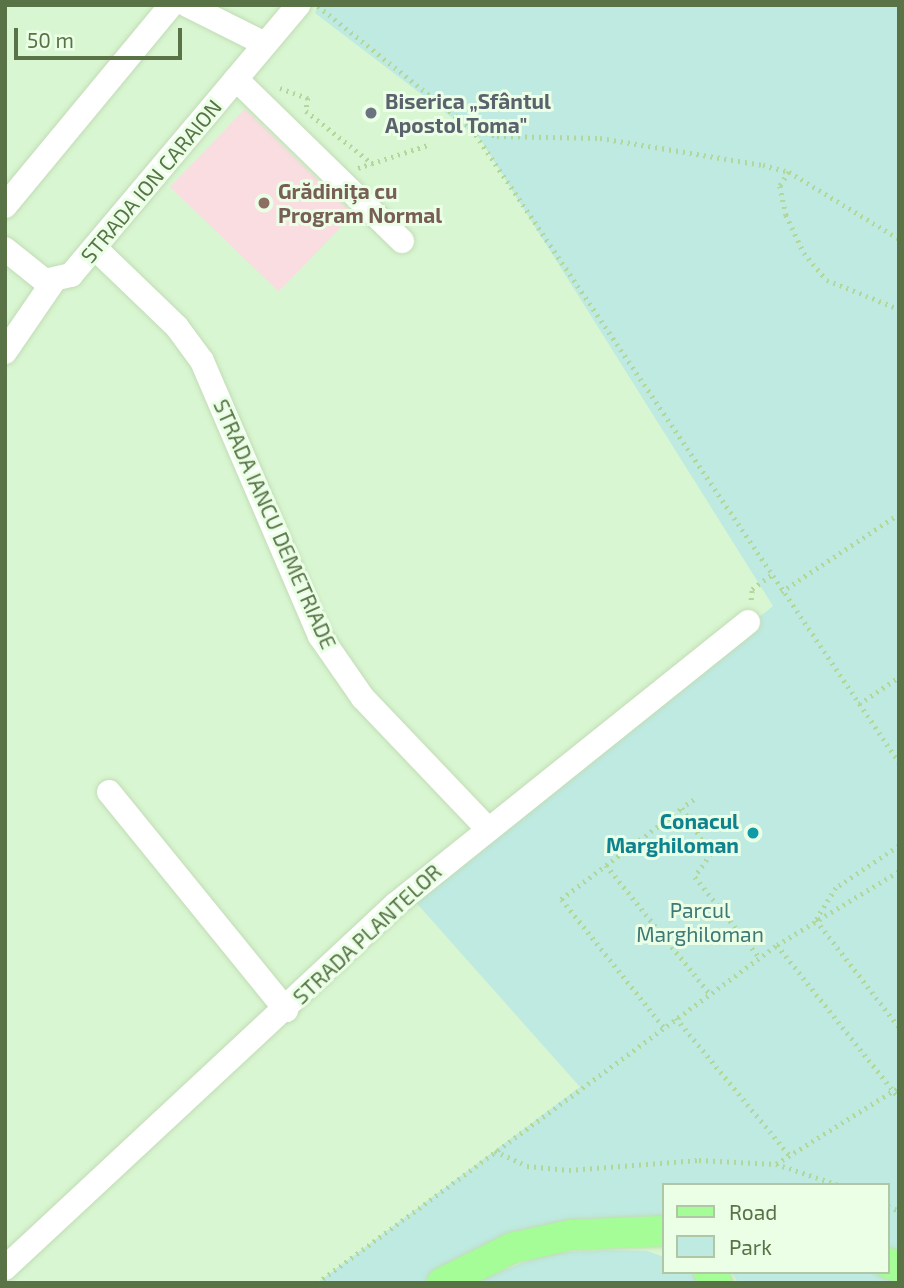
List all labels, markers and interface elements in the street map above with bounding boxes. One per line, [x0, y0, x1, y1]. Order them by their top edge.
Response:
scale bar [18, 14, 186, 58]
text: 50 m [27, 27, 74, 52]
place label: Biserica „Sfântul Apostol Toma" [385, 88, 551, 138]
street label: STRADA ION CARAION [75, 94, 227, 268]
marker: Biserica „Sfântul Apostol Toma" [363, 105, 379, 121]
place label: Grădiniţa cu Program Normal [278, 178, 442, 228]
marker: Grădiniţa cu Program Normal [256, 195, 272, 211]
street label: STRADA IANCU DEMETRIADE [208, 395, 342, 653]
place label: Conacul Marghiloman [606, 808, 739, 858]
marker: Conacul Marghiloman [745, 825, 761, 841]
street label: STRADA PLANTELOR [287, 859, 447, 1009]
park label: Parcul Marghiloman [636, 897, 764, 947]
legend [662, 1183, 890, 1274]
text: Road [729, 1199, 777, 1224]
text: Park [729, 1234, 772, 1259]

